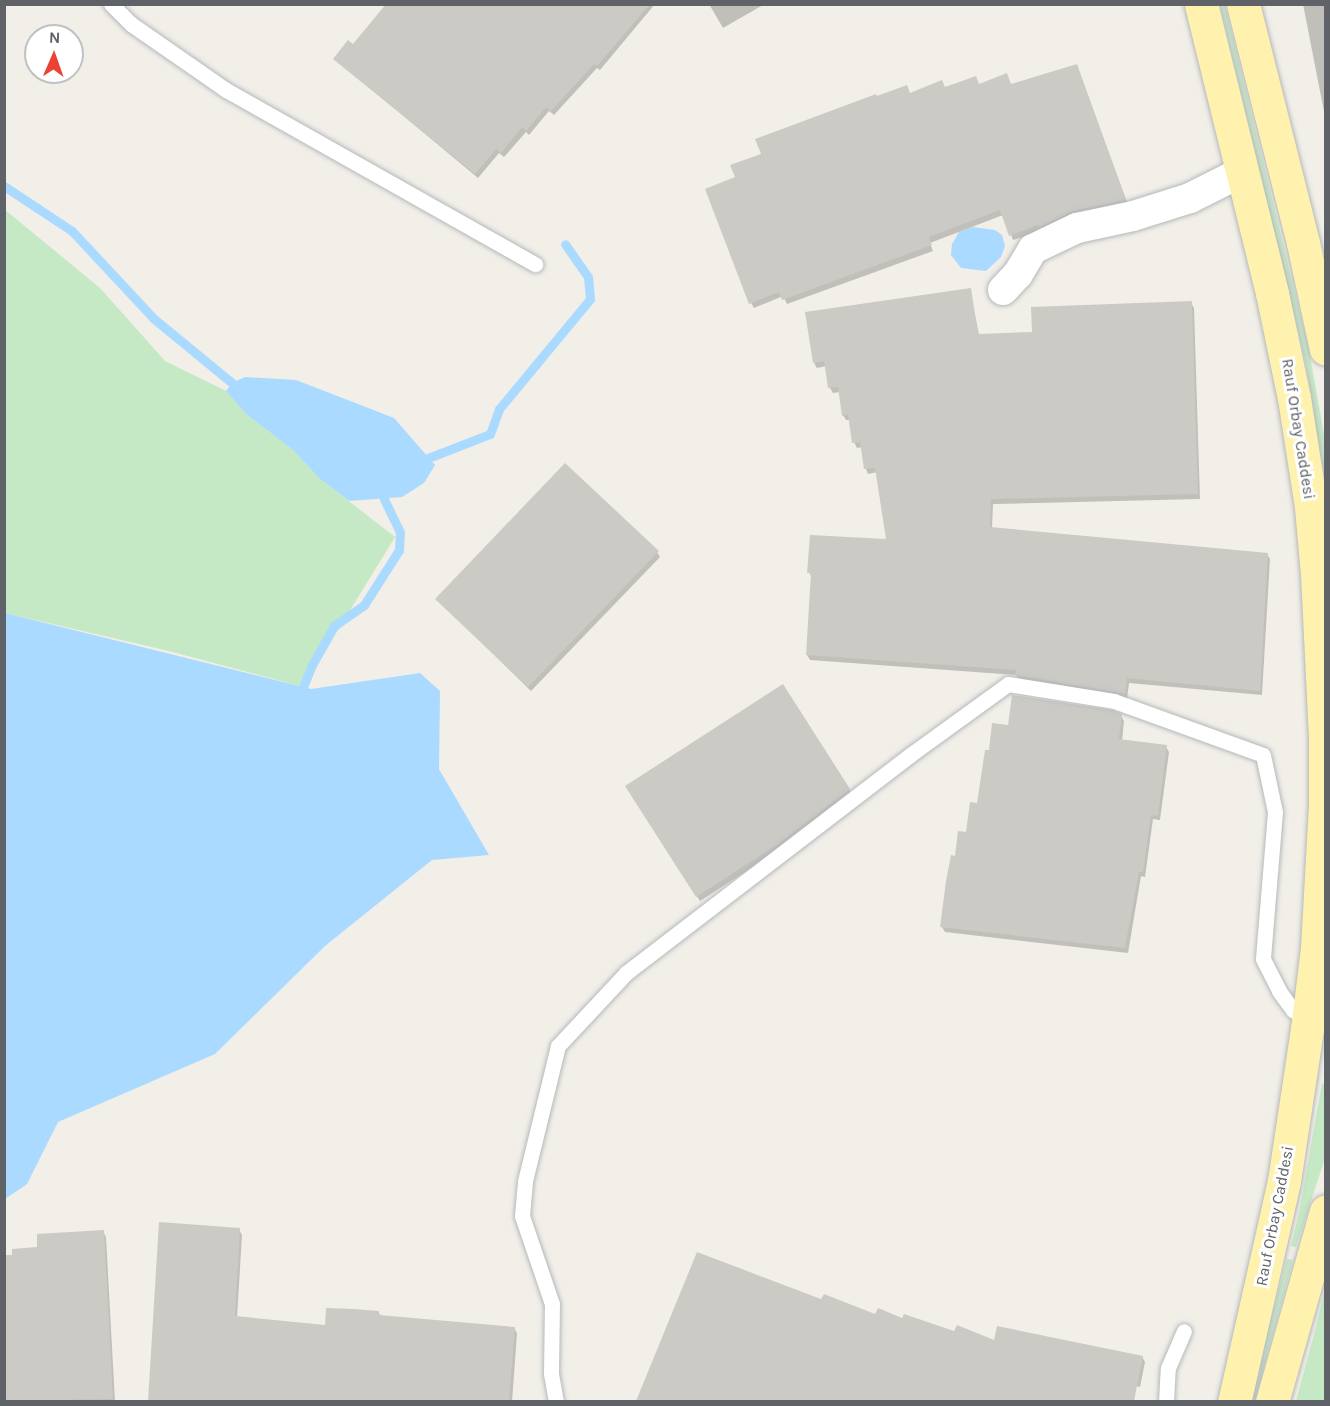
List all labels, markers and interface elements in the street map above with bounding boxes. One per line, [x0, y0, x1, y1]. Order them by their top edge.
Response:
north arrow [24, 24, 84, 84]
text: N [48, 28, 61, 47]
street label: Rauf Orbay Caddesi [1277, 357, 1319, 501]
street label: Rauf Orbay Caddesi [1252, 1144, 1298, 1288]

